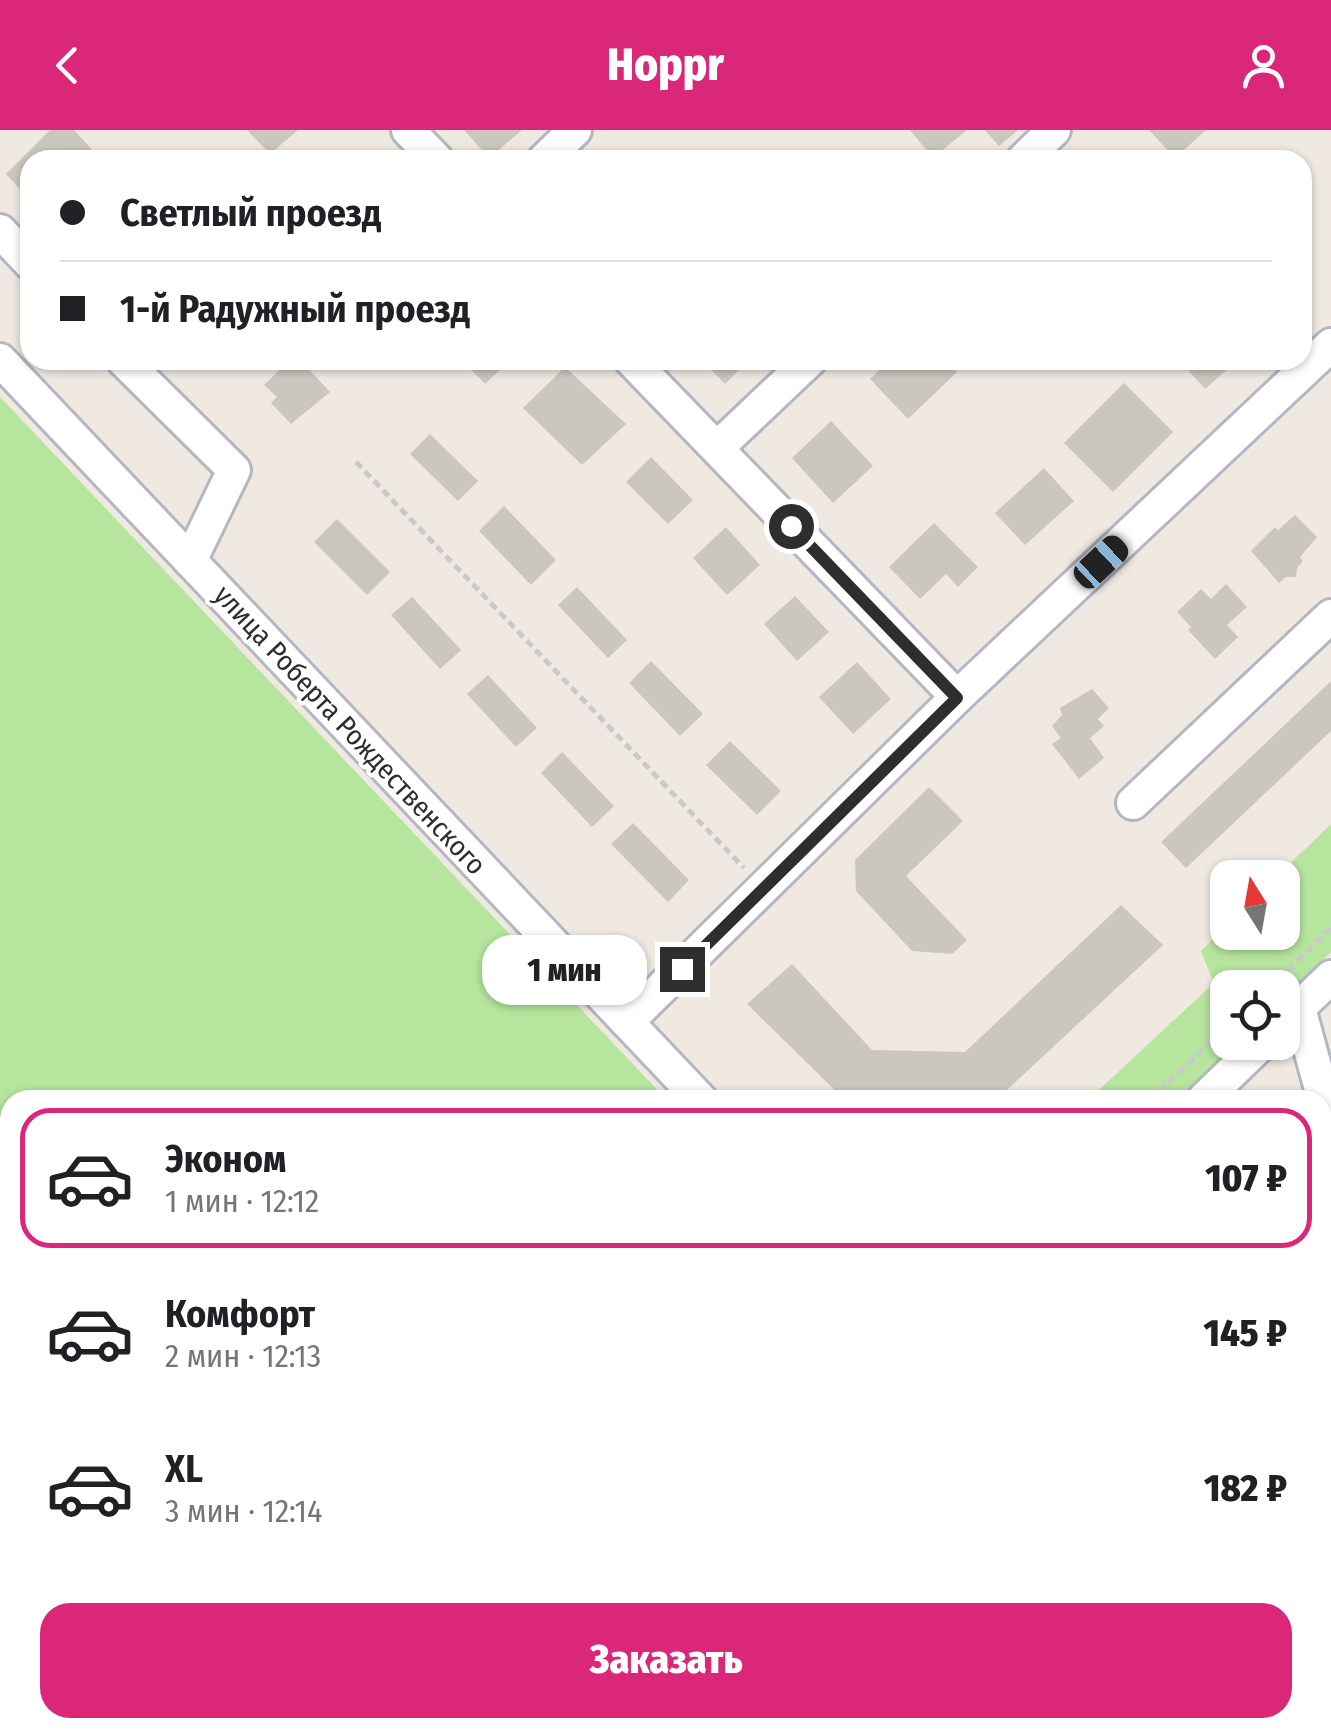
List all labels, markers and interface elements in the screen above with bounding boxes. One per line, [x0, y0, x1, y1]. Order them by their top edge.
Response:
icon: back [40, 38, 95, 93]
text: Hoppr [607, 38, 724, 92]
icon: person [1236, 38, 1291, 93]
text: Светлый проезд [120, 190, 381, 236]
text: 1-й Радужный проезд [120, 286, 470, 332]
route start [769, 504, 814, 549]
car [1069, 531, 1133, 593]
street label: улица Роберта Рождественского [207, 579, 493, 881]
north arrow [1210, 860, 1300, 950]
map controls [1210, 860, 1300, 1060]
callout: 1 мин [482, 934, 647, 1004]
route end [660, 947, 705, 992]
text: 1 мин [528, 951, 601, 989]
button: locate [1210, 970, 1300, 1060]
icon: car [45, 1133, 135, 1223]
text: Эконом [165, 1136, 286, 1182]
text: 107 ₽ [1205, 1155, 1287, 1201]
text: 1 мин · 12:12 [165, 1182, 319, 1220]
icon: car [45, 1288, 135, 1378]
text: Комфорт [165, 1291, 315, 1337]
text: 145 ₽ [1203, 1310, 1287, 1356]
text: 2 мин · 12:13 [165, 1337, 321, 1375]
icon: car [45, 1443, 135, 1533]
text: XL [165, 1446, 203, 1492]
text: 182 ₽ [1204, 1465, 1287, 1511]
text: 3 мин · 12:14 [165, 1492, 323, 1530]
button: Заказать [40, 1603, 1292, 1718]

